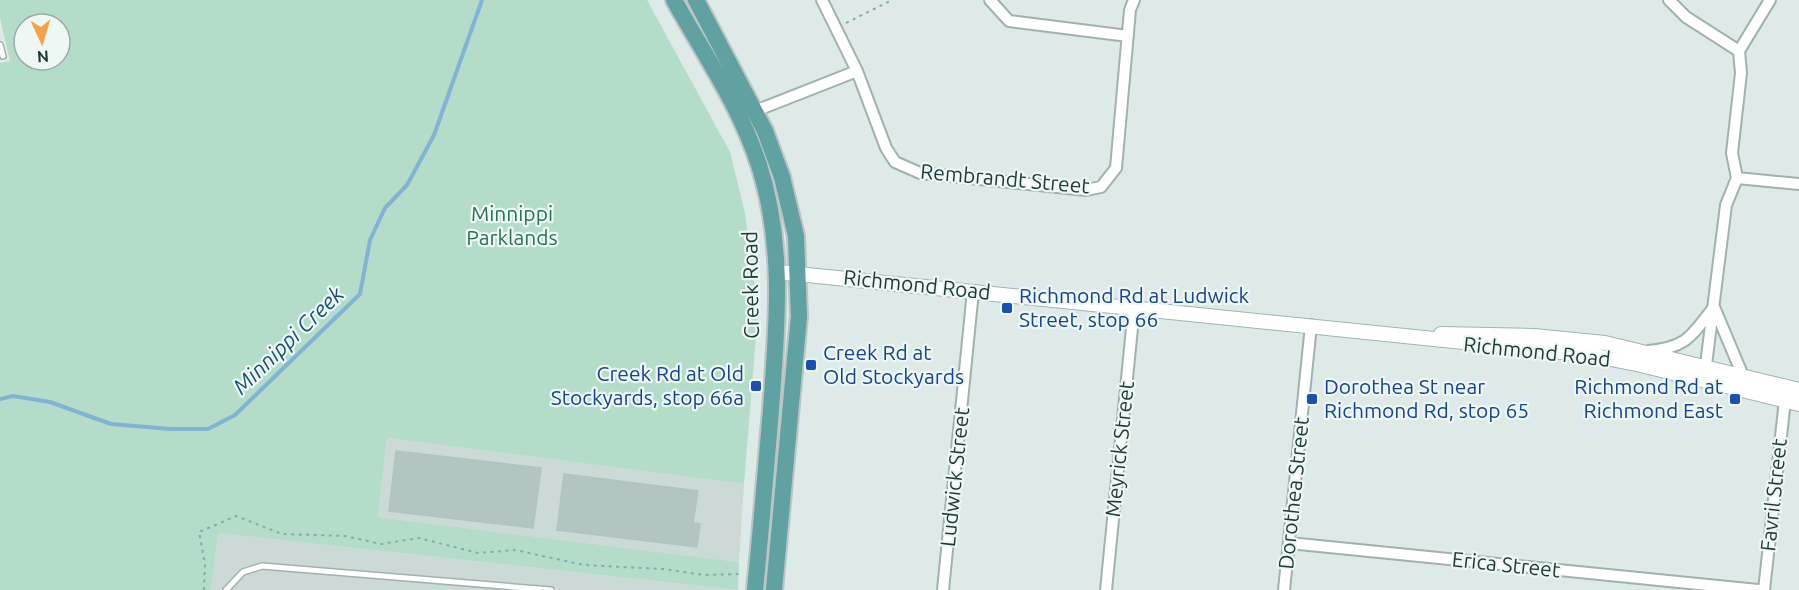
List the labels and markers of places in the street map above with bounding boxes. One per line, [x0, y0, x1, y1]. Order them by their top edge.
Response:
place label: Richmond Rd at Ludwick Street, stop 66 [1019, 283, 1250, 331]
marker: Richmond Rd at Ludwick Street, stop 66 [1000, 301, 1014, 315]
place label: Creek Rd at Old Stockyards [823, 340, 964, 388]
marker: Creek Rd at Old Stockyards [804, 358, 818, 372]
place label: Creek Rd at Old Stockyards, stop 66a [551, 361, 744, 409]
place label: Dorothea St near Richmond Rd, stop 65 [1324, 374, 1529, 422]
place label: Richmond Rd at Richmond East [1574, 374, 1723, 422]
marker: Creek Rd at Old Stockyards, stop 66a [749, 379, 763, 393]
marker: Dorothea St near Richmond Rd, stop 65 [1305, 392, 1319, 406]
marker: Richmond Rd at Richmond East [1728, 392, 1742, 406]

